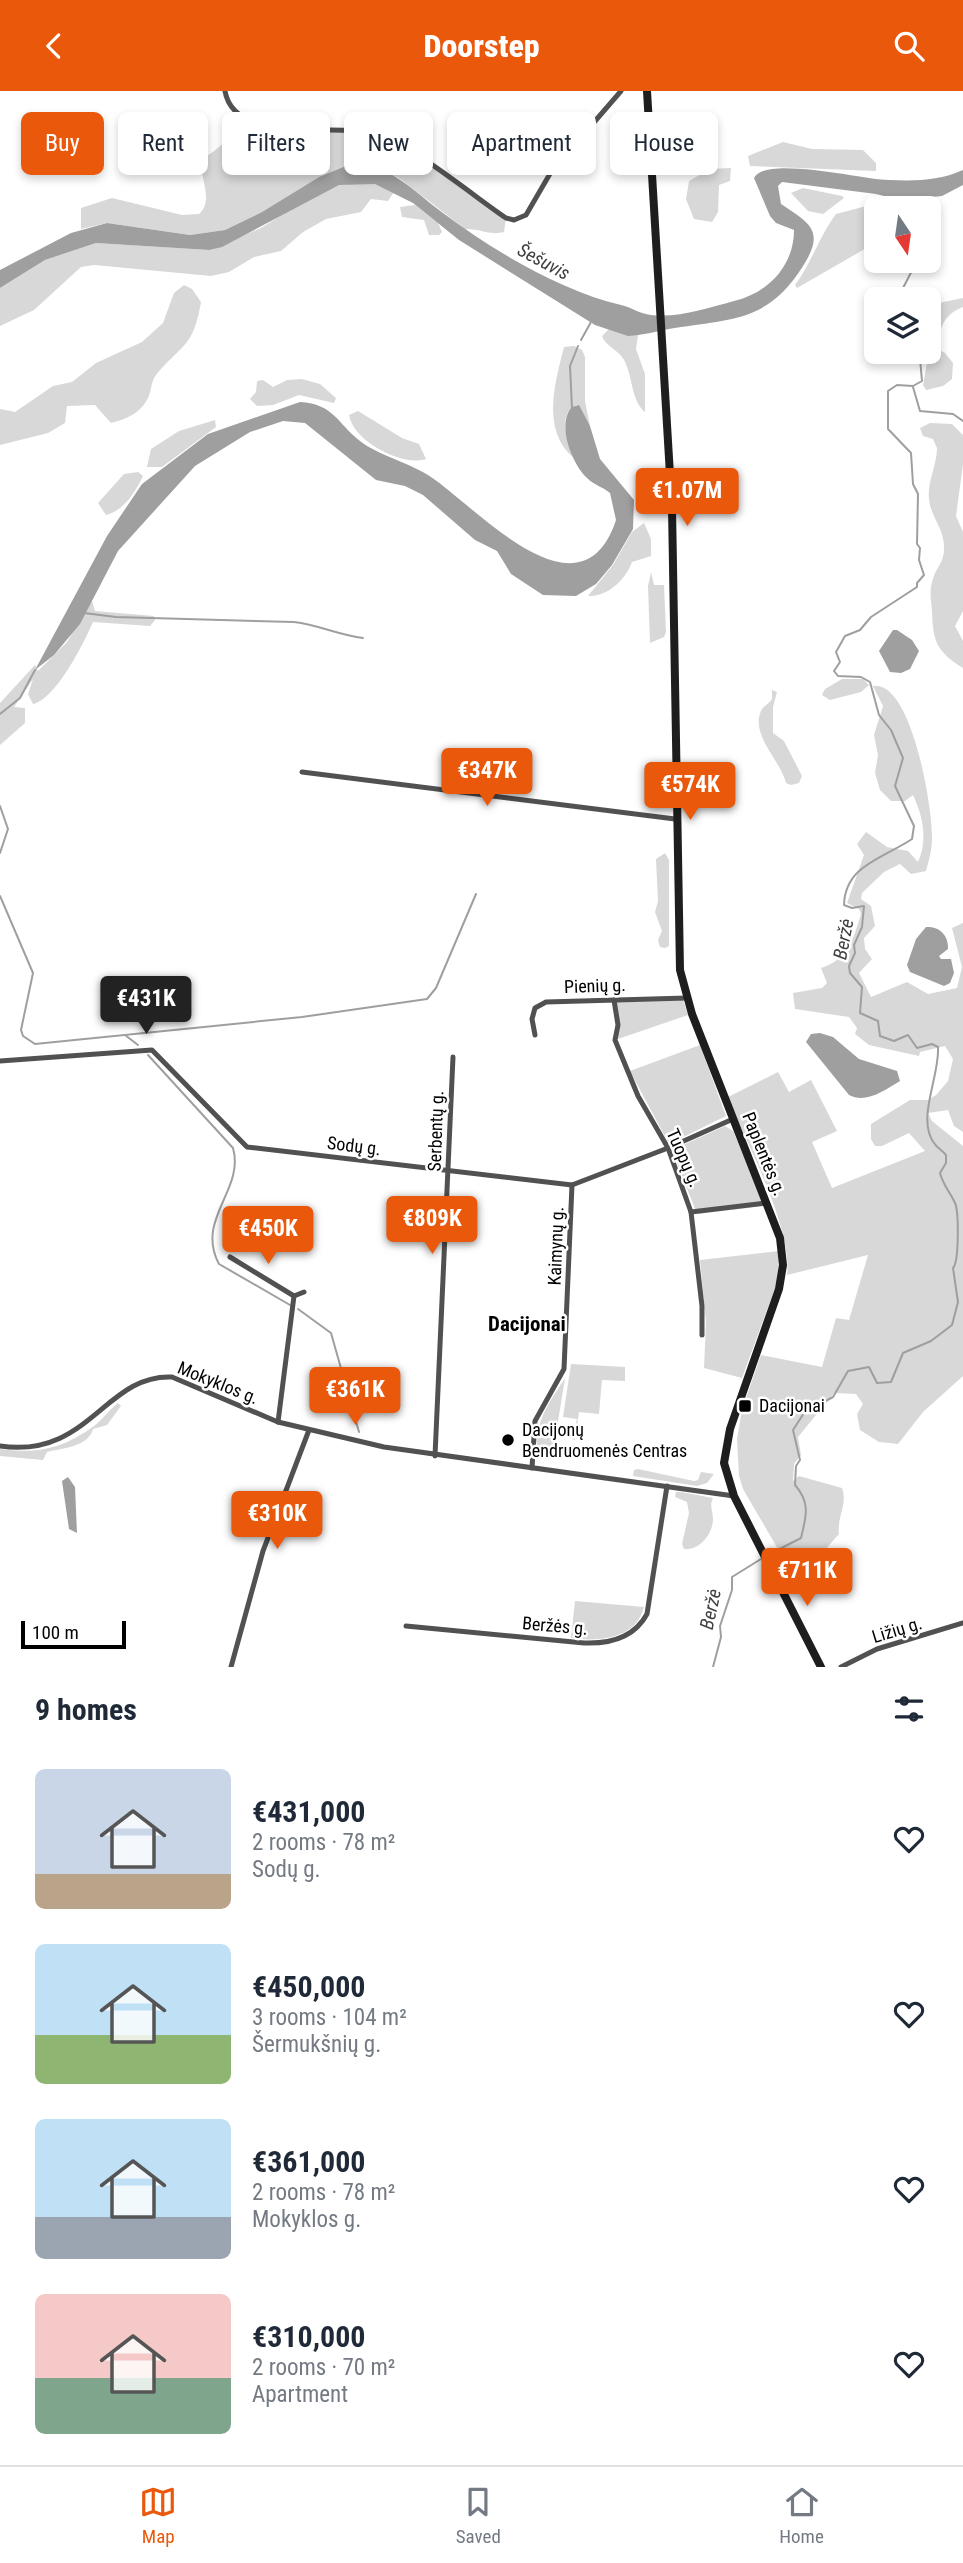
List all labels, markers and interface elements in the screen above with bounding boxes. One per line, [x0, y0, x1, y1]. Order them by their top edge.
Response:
icon: back [35, 27, 73, 65]
text: Doorstep [423, 27, 540, 65]
icon: search [890, 27, 928, 65]
chip: Buy [21, 112, 104, 175]
chip: Rent [118, 112, 208, 175]
chip: Filters [222, 112, 330, 175]
chip: New [344, 112, 433, 175]
chip: Apartment [447, 112, 596, 175]
chip: House [610, 112, 718, 175]
north arrow [864, 196, 942, 273]
map controls [864, 196, 941, 364]
water label: Šešuvis [514, 238, 574, 285]
button: layers [864, 287, 941, 364]
pin: €1.07M [630, 469, 744, 528]
text: €1.07M [652, 477, 722, 504]
pin: €347K [438, 749, 536, 808]
text: €347K [457, 757, 517, 784]
pin: €574K [641, 763, 739, 822]
text: €574K [660, 771, 720, 798]
water label: Beržė [828, 917, 859, 961]
street label: Pienių g. [564, 974, 626, 997]
pin: €431K [97, 977, 195, 1036]
text: €431K [116, 985, 176, 1012]
street label: Serbentų g. [424, 1090, 447, 1172]
street label: Paplentės g. [738, 1109, 791, 1199]
street label: Tuopų g. [662, 1125, 707, 1190]
street label: Sodų g. [326, 1132, 382, 1159]
pin: €809K [383, 1197, 481, 1256]
text: €809K [402, 1205, 462, 1232]
street label: Kaimynų g. [544, 1206, 567, 1286]
pin: €450K [219, 1207, 317, 1266]
text: €450K [238, 1215, 298, 1242]
district label: Dacijonai [488, 1312, 566, 1336]
street label: Mokyklos g. [175, 1357, 262, 1408]
pin: €361K [306, 1367, 404, 1427]
text: €361K [325, 1376, 385, 1403]
place label: Dacijonai [759, 1395, 825, 1416]
marker: Dacijonai [737, 1398, 753, 1414]
place label: Dacijonų Bendruomenės Centras [522, 1419, 687, 1461]
marker: Dacijonų Bendruomenės Centras [500, 1432, 516, 1448]
pin: €310K [228, 1491, 326, 1551]
text: €310K [247, 1500, 307, 1527]
pin: €711K [758, 1549, 856, 1608]
text: €711K [777, 1557, 837, 1584]
water label: Beržė [695, 1587, 726, 1631]
street label: Beržės g. [521, 1612, 589, 1639]
street label: Ližių g. [869, 1612, 924, 1647]
scale bar [21, 1618, 126, 1650]
text: 100 m [32, 1621, 79, 1644]
icon: filters [890, 1690, 928, 1728]
text: 9 homes [35, 1692, 137, 1727]
text: €431,000 [252, 1794, 365, 1829]
icon: home [91, 1797, 175, 1881]
icon: heart [890, 1820, 928, 1858]
text: 2 rooms · 78 m² [252, 1829, 395, 1856]
text: Sodų g. [252, 1856, 321, 1883]
text: €450,000 [252, 1969, 365, 2004]
icon: home [91, 1972, 175, 2056]
icon: heart [890, 1995, 928, 2033]
text: 3 rooms · 104 m² [252, 2004, 407, 2031]
text: Šermukšnių g. [252, 2031, 381, 2058]
text: €361,000 [252, 2144, 365, 2179]
icon: home [91, 2147, 175, 2231]
icon: heart [890, 2170, 928, 2208]
text: 2 rooms · 78 m² [252, 2179, 395, 2206]
text: Mokyklos g. [252, 2206, 361, 2233]
text: €310,000 [252, 2319, 365, 2354]
icon: home [91, 2322, 175, 2406]
icon: heart [890, 2345, 928, 2383]
text: 2 rooms · 70 m² [252, 2354, 395, 2381]
text: Apartment [252, 2381, 348, 2408]
tab: Map [139, 2483, 177, 2548]
tab: Saved [456, 2483, 501, 2548]
tab: Home [779, 2483, 824, 2548]

